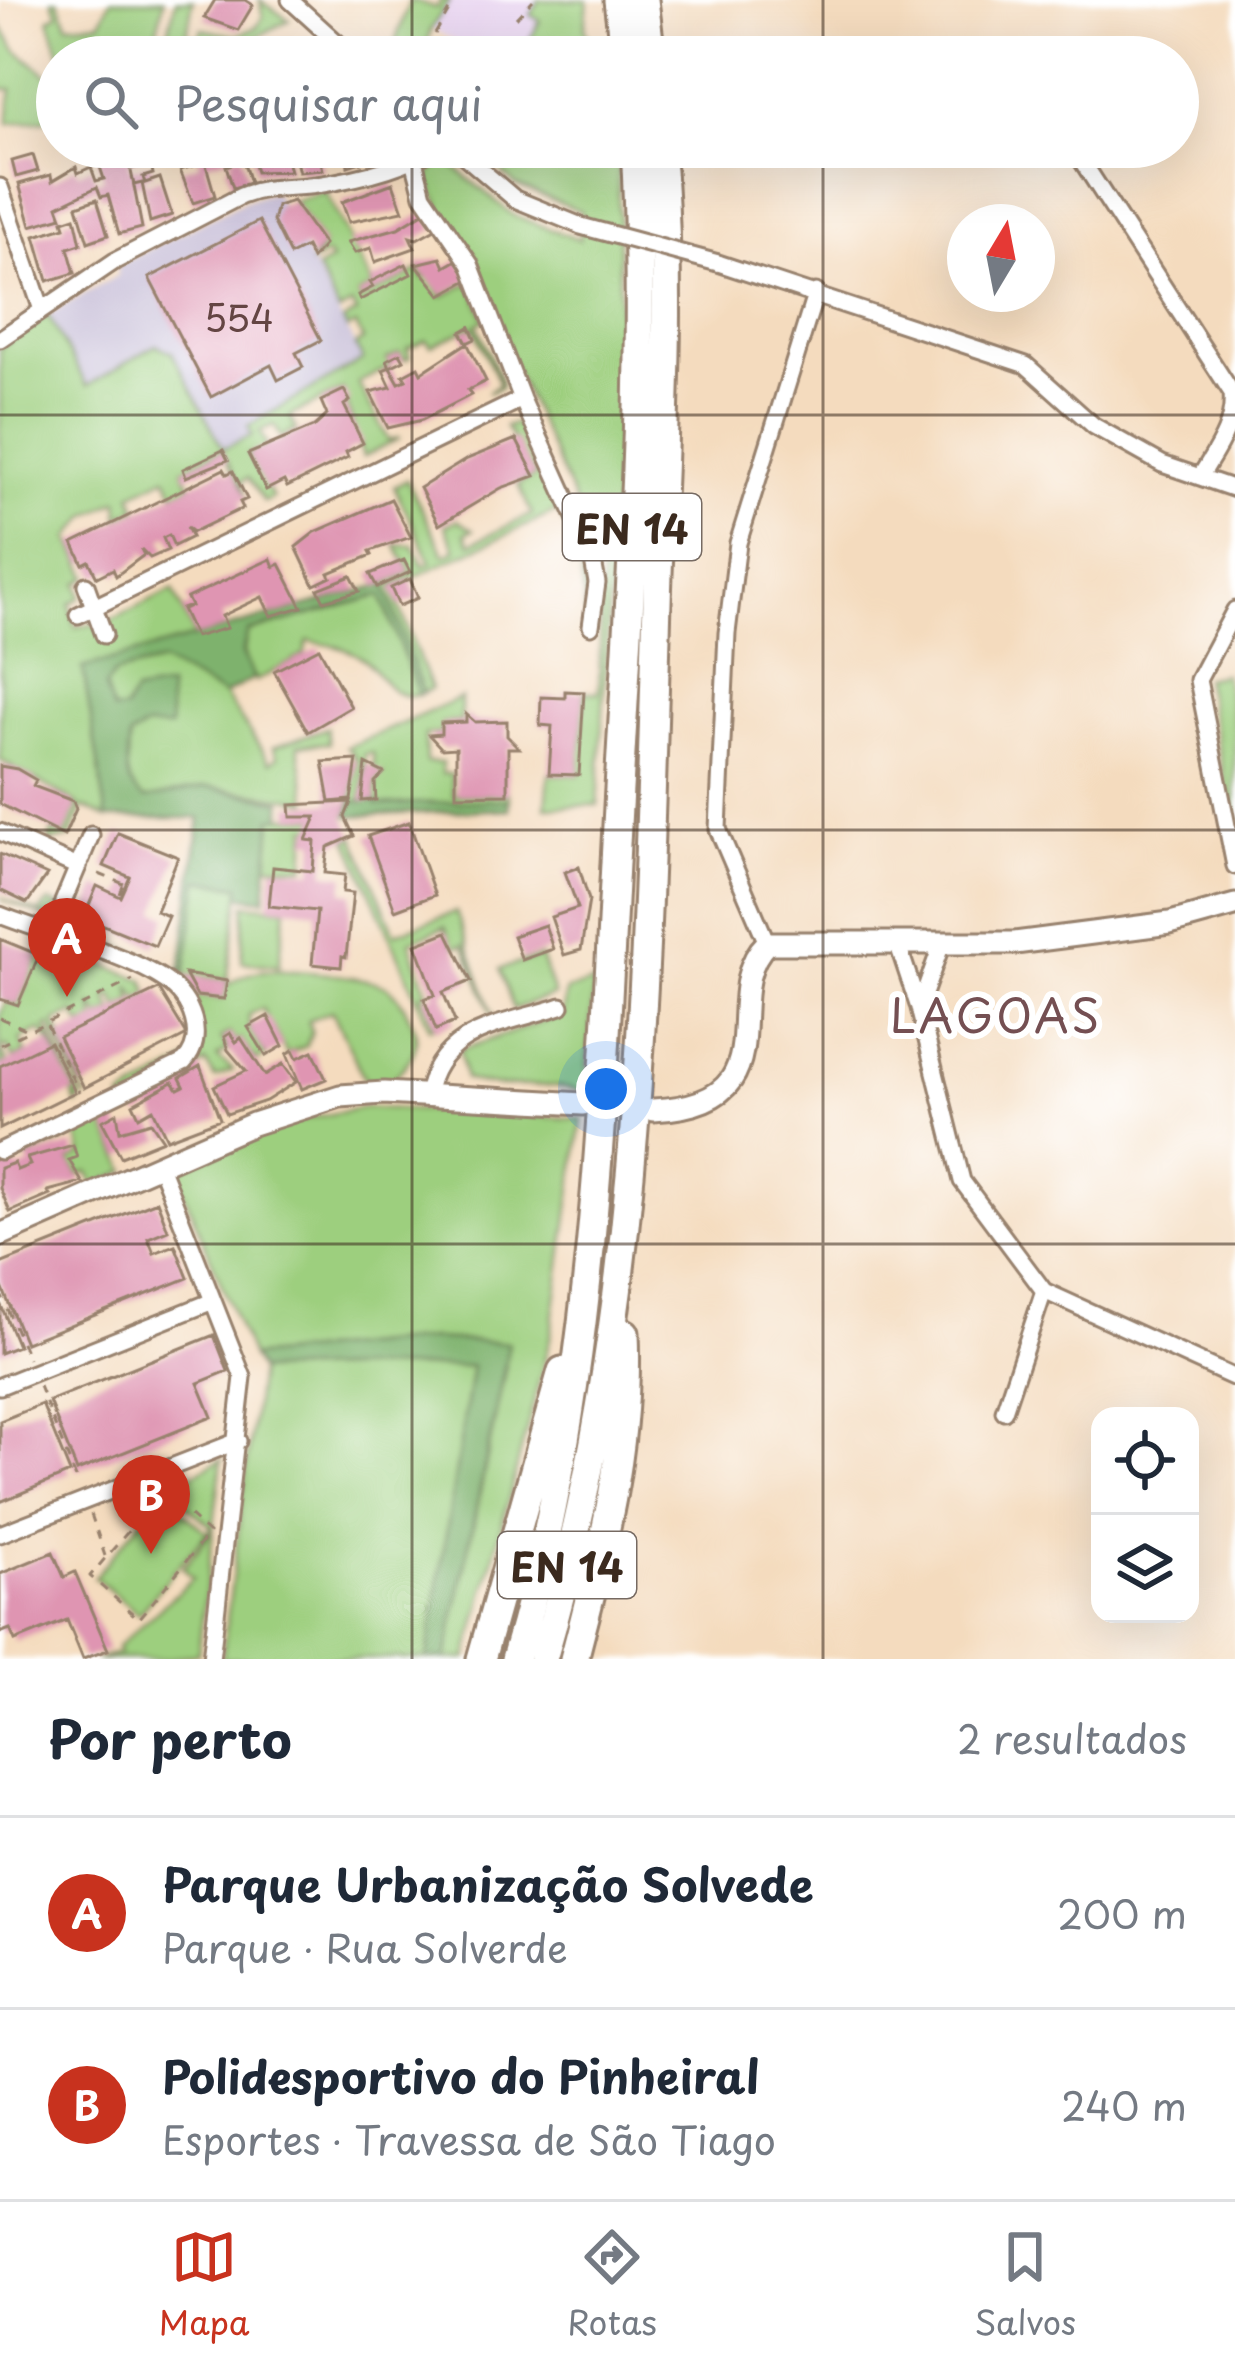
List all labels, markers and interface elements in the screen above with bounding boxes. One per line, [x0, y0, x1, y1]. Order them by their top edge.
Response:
search box [36, 36, 1199, 168]
text: Pesquisar aqui [174, 68, 483, 136]
icon: search [78, 69, 144, 135]
north arrow [947, 204, 1055, 312]
house number: 554 [204, 290, 274, 344]
road number: EN 14 [563, 494, 701, 560]
pin: A [28, 898, 106, 997]
district label: LAGOAS [890, 980, 1102, 1048]
your location [576, 1059, 636, 1119]
map controls [1091, 1407, 1199, 1623]
button: locate [1091, 1407, 1199, 1515]
pin: B [112, 1455, 190, 1554]
button: layers [1091, 1515, 1199, 1623]
road number: EN 14 [498, 1532, 636, 1598]
text: Por perto [48, 1699, 292, 1776]
text: 2 resultados [957, 1708, 1187, 1767]
text: Parque Urbanização Solvede [162, 1849, 814, 1917]
text: A [72, 1883, 102, 1942]
text: 200 m [1057, 1883, 1187, 1942]
text: Parque · Rua Solverde [162, 1917, 568, 1976]
text: Polidesportivo do Pinheiral [162, 2041, 760, 2109]
text: B [74, 2075, 100, 2134]
text: 240 m [1061, 2075, 1187, 2134]
text: Esportes · Travessa de São Tiago [162, 2109, 776, 2168]
tab: Mapa [159, 2224, 250, 2346]
tab: Rotas [567, 2224, 657, 2346]
tab: Salvos [974, 2224, 1076, 2346]

